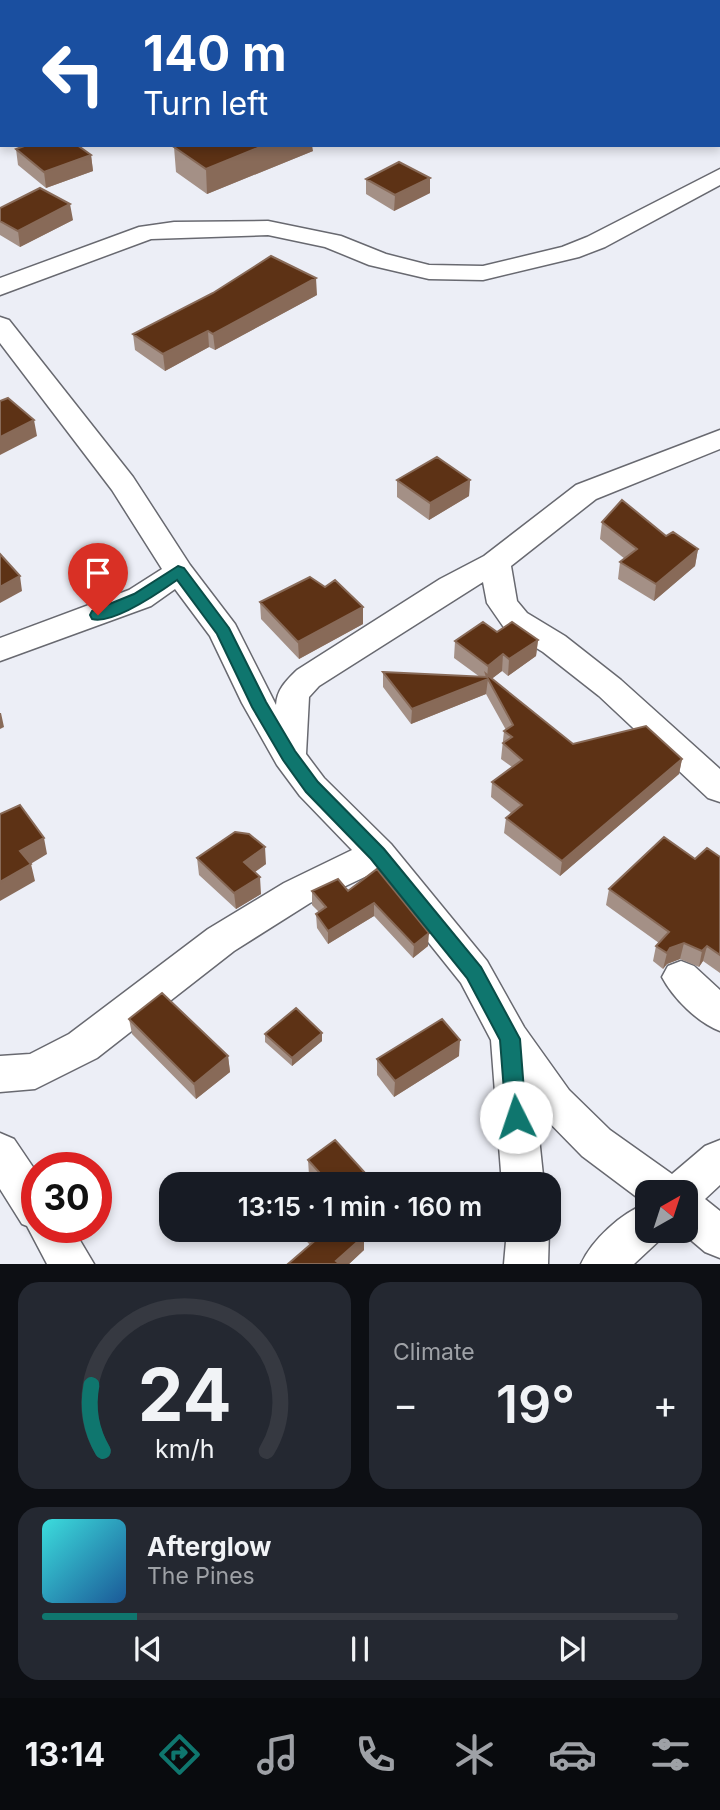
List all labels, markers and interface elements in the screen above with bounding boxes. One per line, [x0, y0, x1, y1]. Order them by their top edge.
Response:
text: 140 m [143, 24, 287, 83]
icon: left [28, 28, 119, 119]
text: Turn left [143, 84, 268, 123]
pin [68, 543, 128, 615]
icon: arrive [79, 554, 117, 592]
position arrow [479, 1080, 553, 1154]
speed limit sign: 30 [21, 1152, 112, 1243]
north arrow [635, 1180, 698, 1242]
map controls [635, 1180, 698, 1243]
text: 13:15 · 1 min · 160 m [238, 1191, 482, 1222]
text: Climate [393, 1338, 475, 1366]
text: 24 [138, 1351, 231, 1440]
text: 19° [496, 1373, 575, 1436]
text: − [393, 1381, 418, 1427]
text: + [653, 1381, 678, 1427]
text: km/h [155, 1434, 214, 1464]
text: Afterglow [147, 1531, 271, 1562]
text: The Pines [147, 1562, 255, 1590]
icon: previous [129, 1630, 167, 1668]
icon: pause [341, 1630, 379, 1668]
icon: next [553, 1630, 591, 1668]
icon: directions [155, 1730, 204, 1779]
icon: music [253, 1730, 302, 1779]
icon: phone [351, 1730, 400, 1779]
icon: climate [450, 1730, 499, 1779]
icon: car [548, 1730, 597, 1779]
icon: filters [646, 1730, 695, 1779]
text: 13:14 [25, 1735, 105, 1774]

